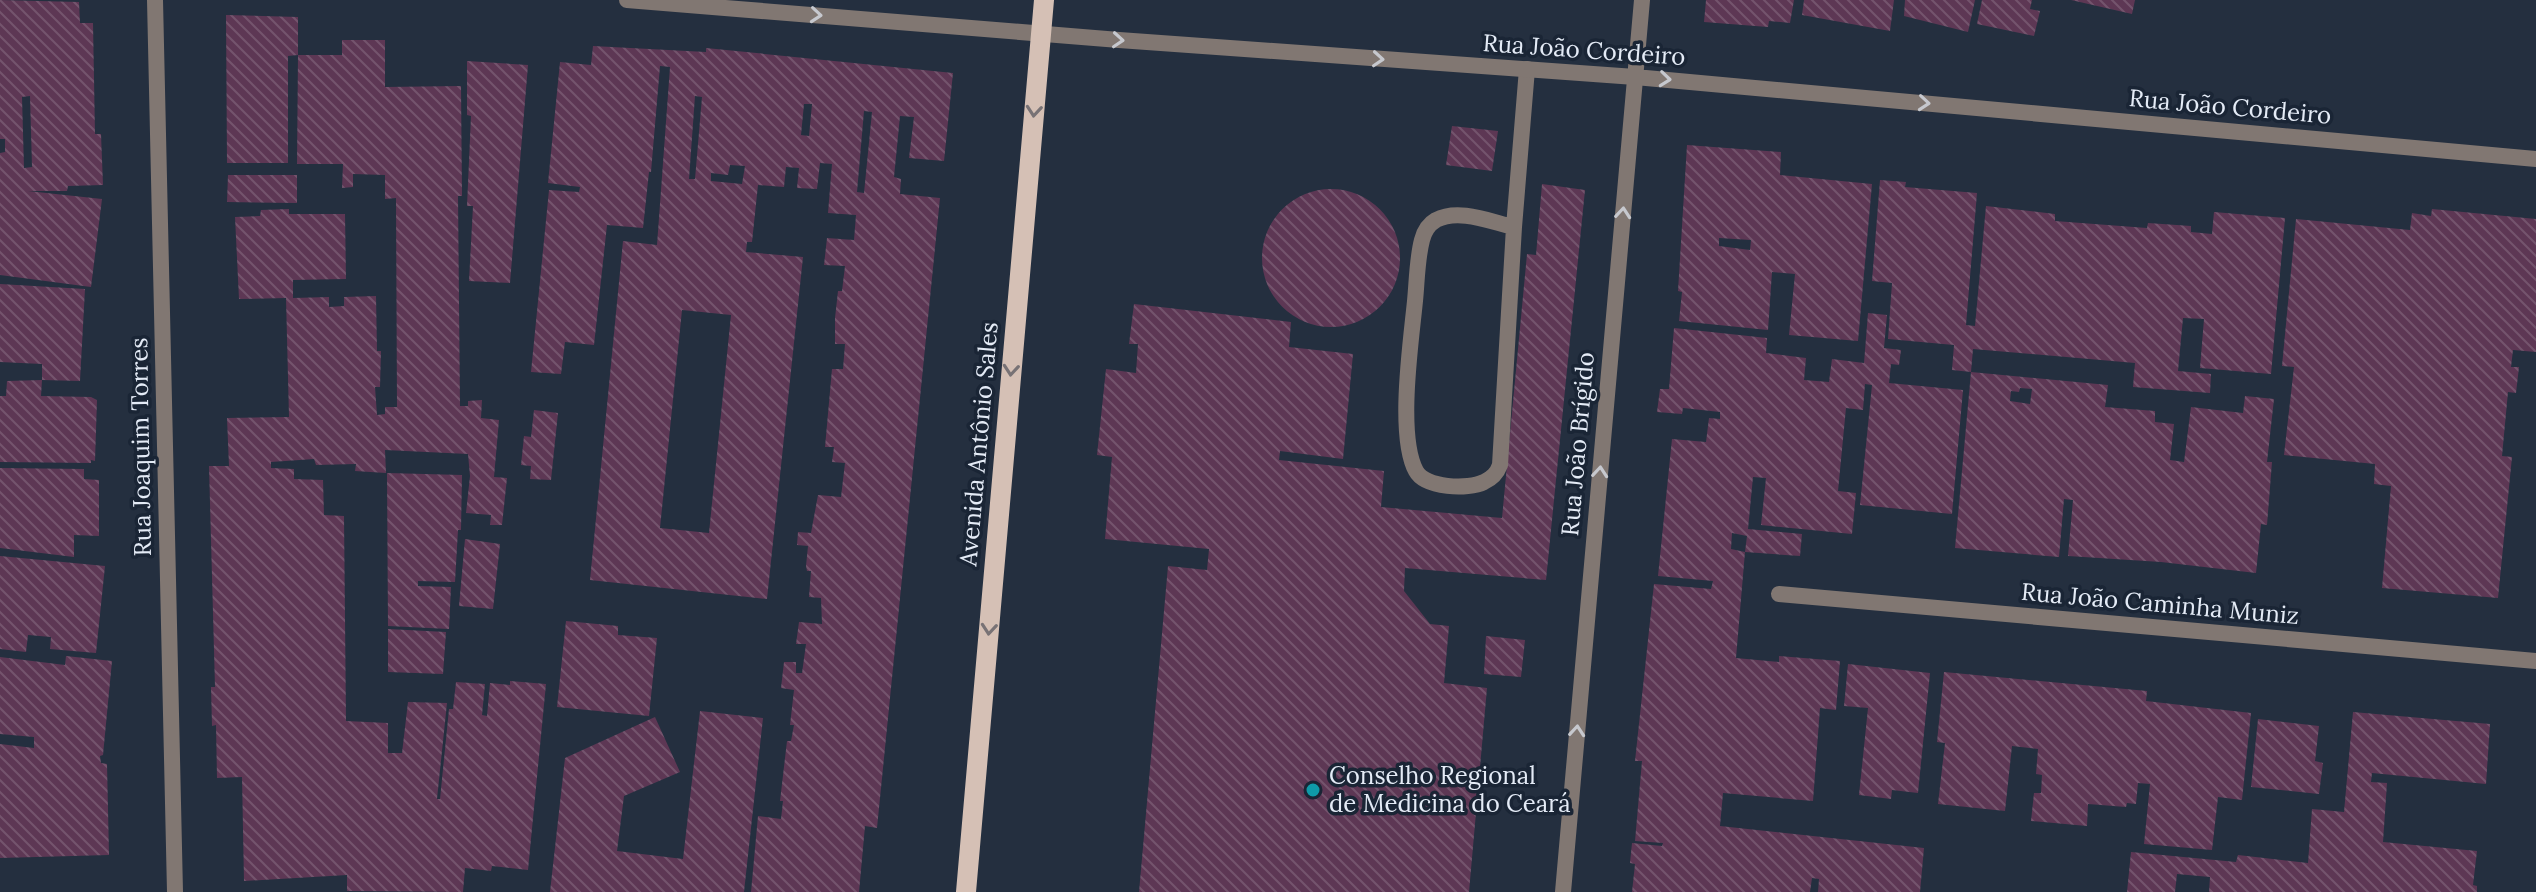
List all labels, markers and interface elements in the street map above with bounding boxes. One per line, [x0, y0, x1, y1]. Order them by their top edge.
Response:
one-way arrow [810, 7, 823, 24]
street label: Rua João Cordeiro [1482, 27, 1686, 72]
one-way arrow [1112, 31, 1125, 48]
one-way arrow [1372, 50, 1385, 67]
one-way arrow [1659, 71, 1672, 88]
street label: Rua João Cordeiro [2128, 82, 2333, 131]
one-way arrow [1918, 95, 1931, 112]
one-way arrow [1026, 105, 1043, 118]
one-way arrow [1614, 206, 1631, 219]
street label: Avenida Antônio Sales [952, 321, 1005, 568]
street label: Rua Joaquim Torres [123, 337, 158, 557]
street label: Rua João Brígido [1554, 351, 1601, 537]
one-way arrow [1003, 364, 1020, 377]
one-way arrow [1591, 465, 1608, 478]
street label: Rua João Caminha Muniz [2020, 576, 2300, 631]
one-way arrow [980, 623, 997, 636]
one-way arrow [1568, 724, 1585, 737]
place label: Conselho Regional de Medicina do Ceará [1329, 760, 1571, 819]
marker: Conselho Regional de Medicina do Ceará [1304, 781, 1322, 799]

